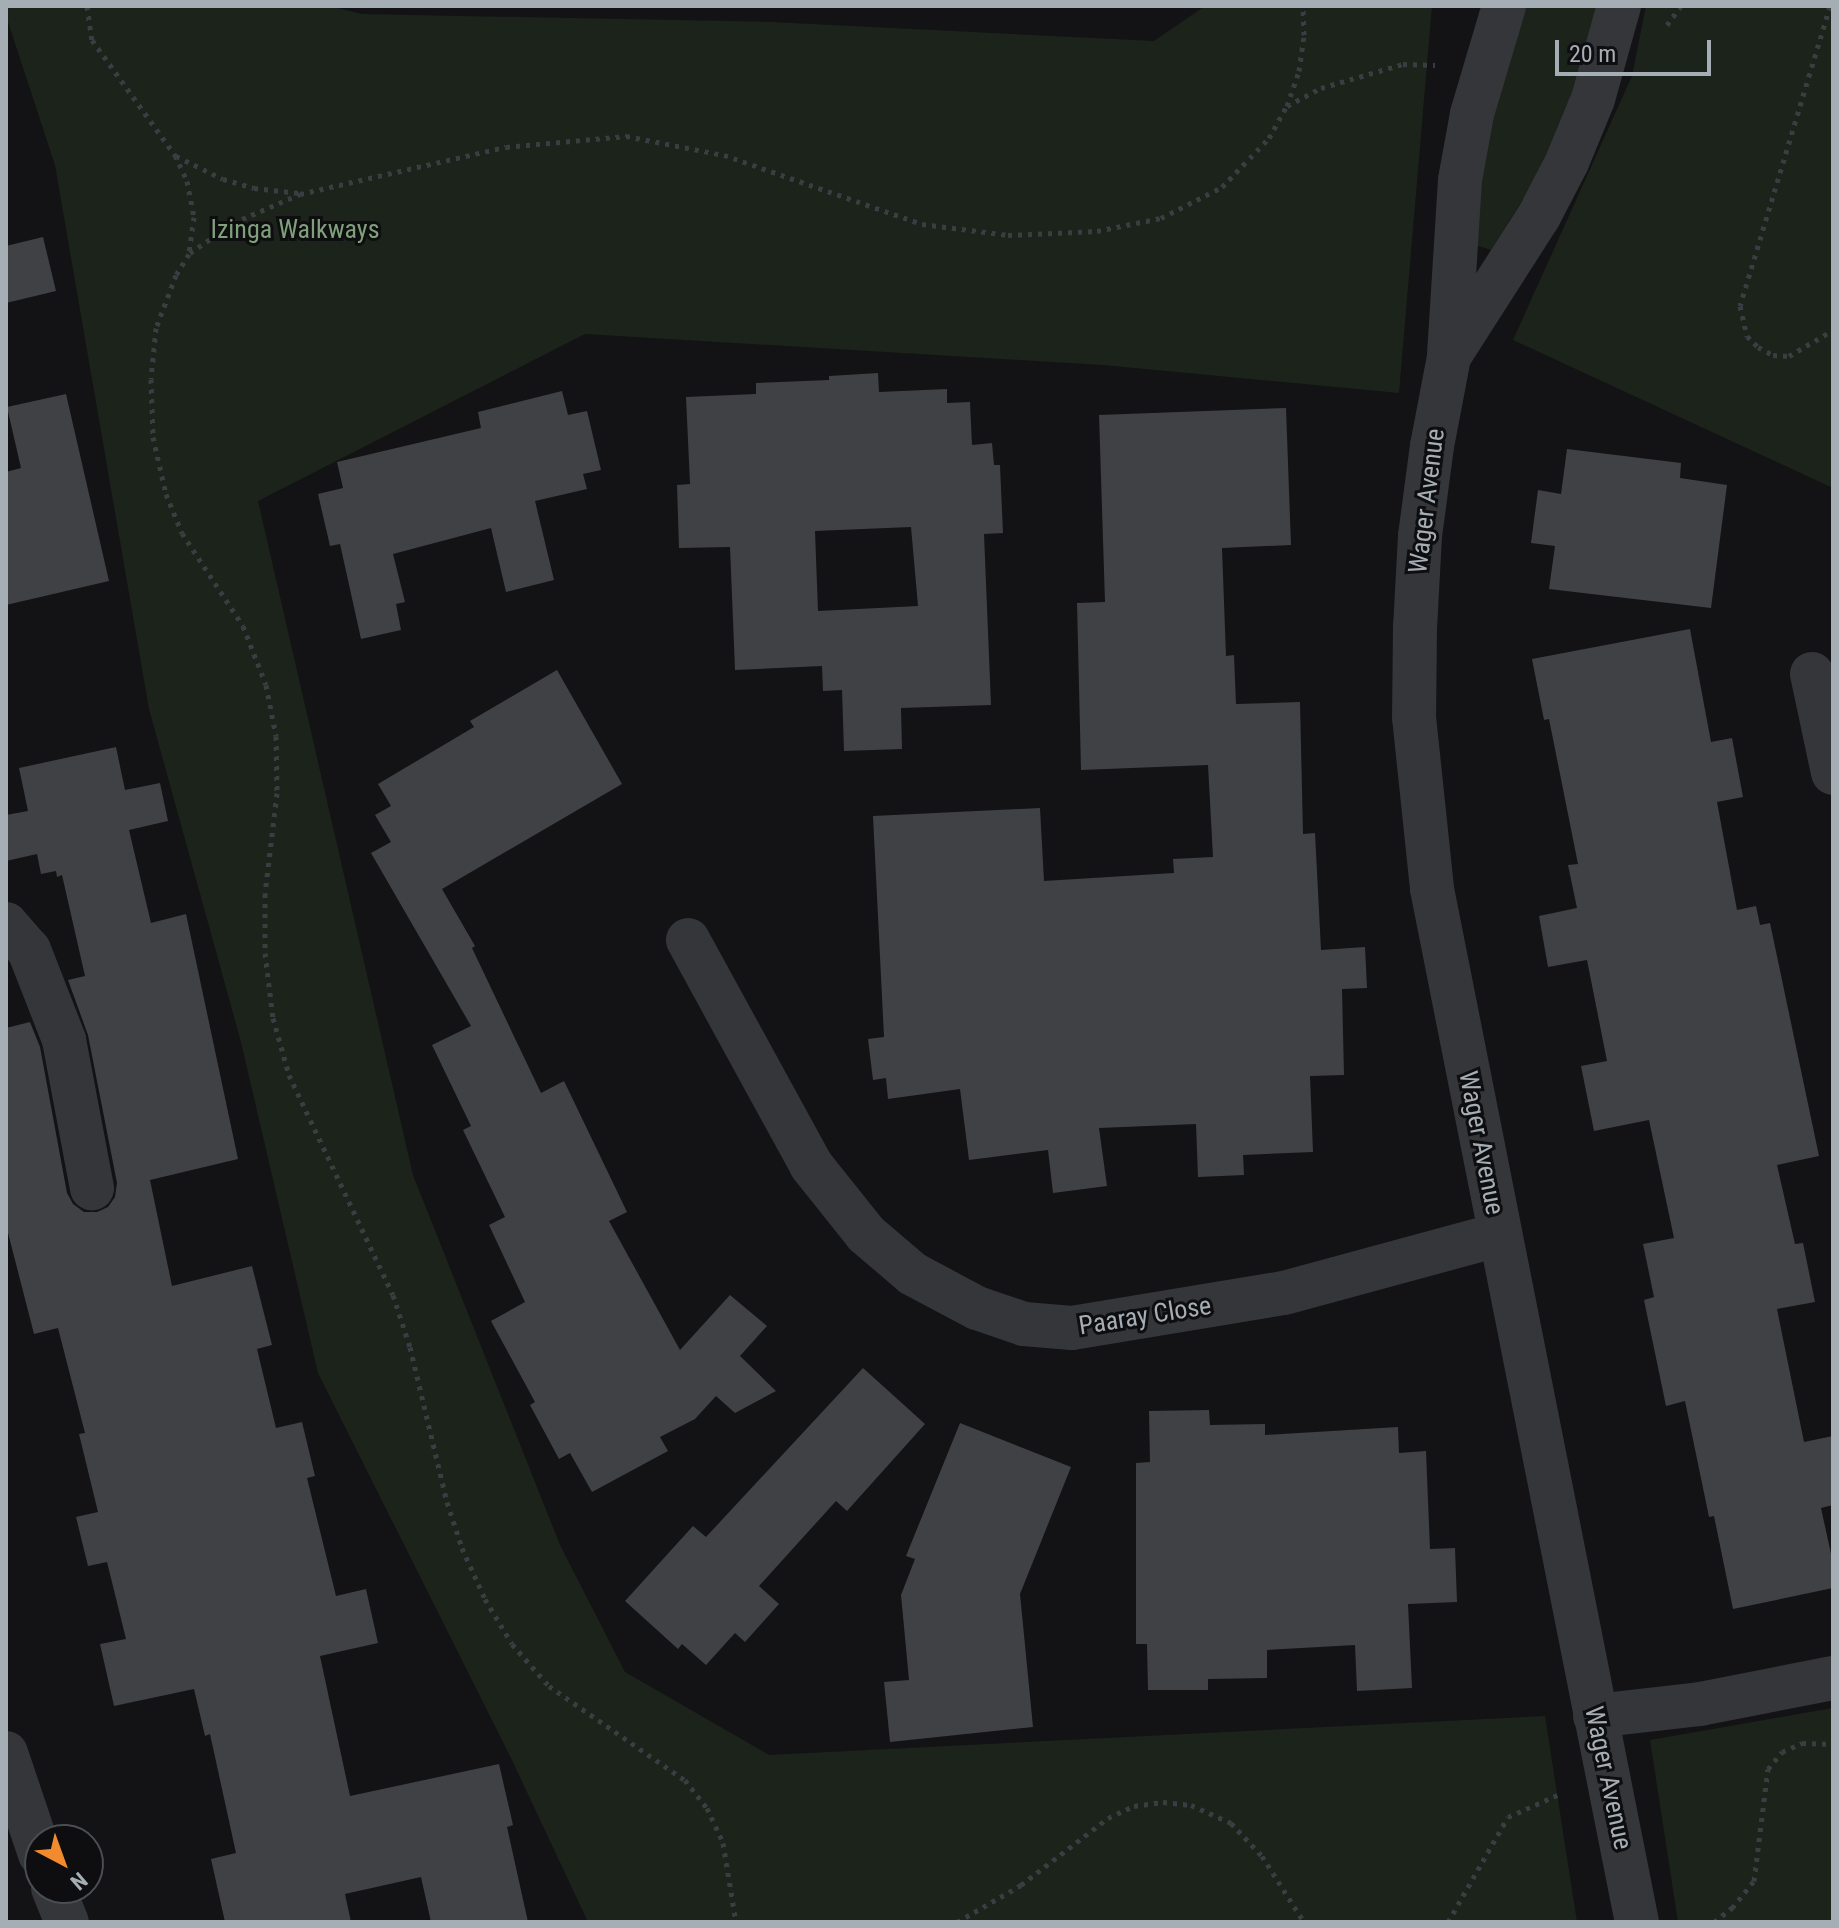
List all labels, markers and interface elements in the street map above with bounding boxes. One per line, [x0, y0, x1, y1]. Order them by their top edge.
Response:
scale bar [1559, 24, 1715, 74]
text: 20 m [1569, 40, 1616, 68]
park label: Izinga Walkways [210, 214, 380, 246]
street label: Wager Avenue [1403, 427, 1451, 575]
street label: Wager Avenue [1452, 1069, 1510, 1217]
street label: Paaray Close [1077, 1290, 1213, 1342]
street label: Wager Avenue [1578, 1704, 1638, 1852]
north arrow [24, 1824, 104, 1904]
text: N [65, 1867, 92, 1895]

